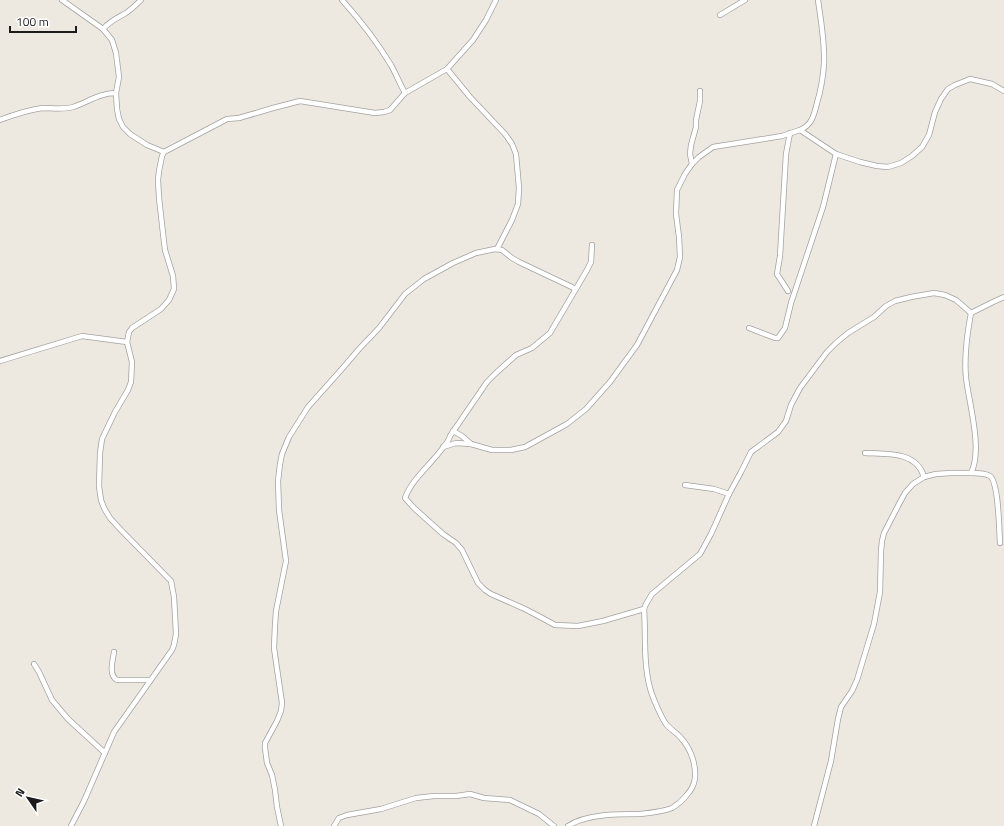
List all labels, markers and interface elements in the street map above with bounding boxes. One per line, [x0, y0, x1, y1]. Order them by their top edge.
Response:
scale bar [10, 8, 76, 34]
text: 100 m [16, 12, 49, 31]
north arrow [8, 778, 48, 818]
text: N [11, 785, 28, 800]

